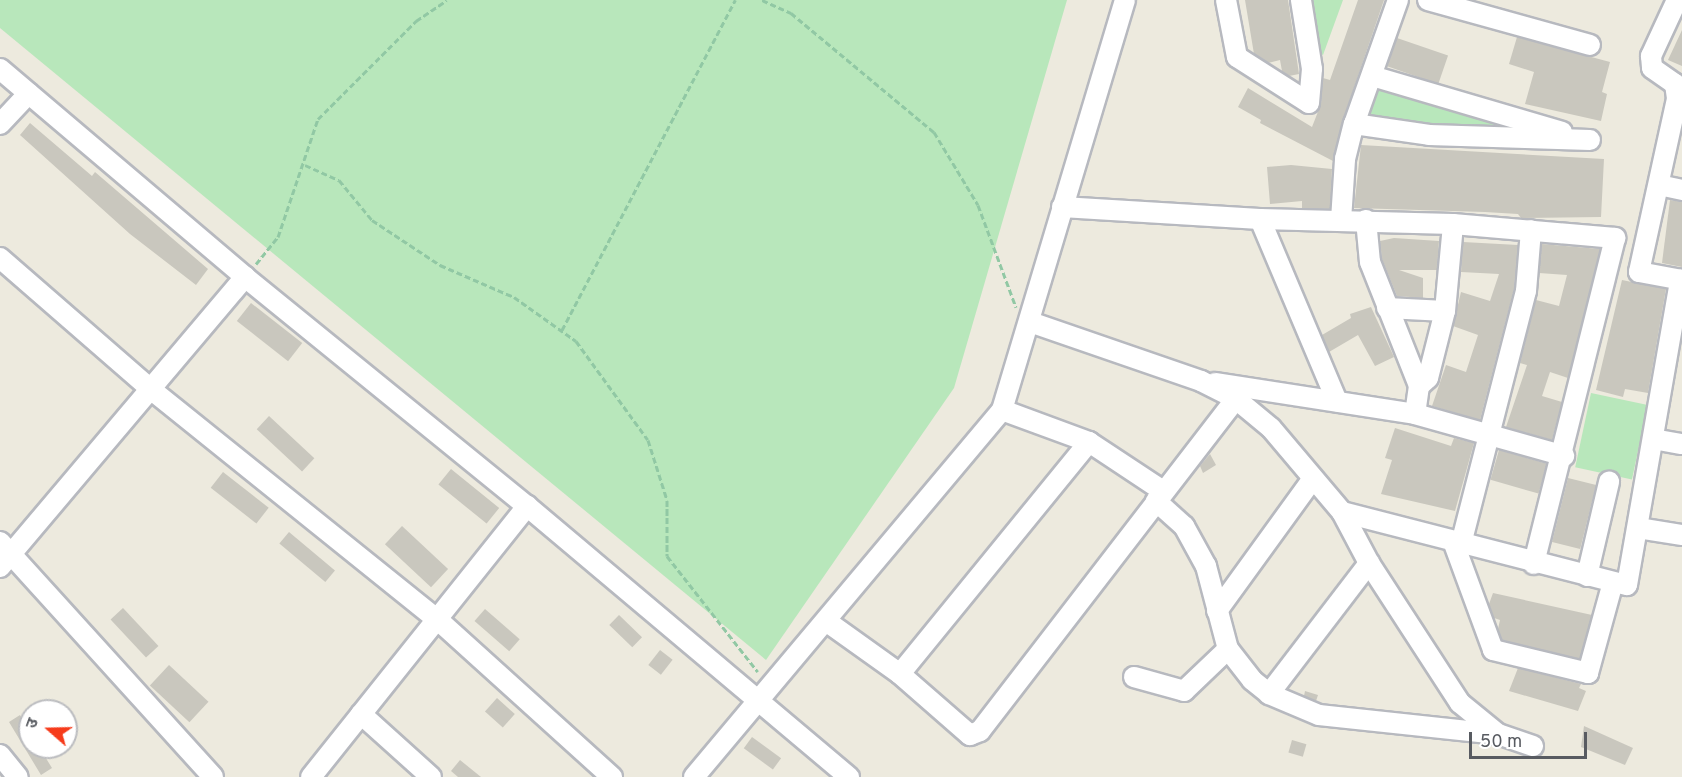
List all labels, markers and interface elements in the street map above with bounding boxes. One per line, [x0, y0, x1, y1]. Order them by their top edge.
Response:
north arrow [18, 699, 78, 759]
text: उ [22, 716, 44, 731]
scale bar [1472, 720, 1590, 758]
text: 50 m [1480, 731, 1522, 754]

